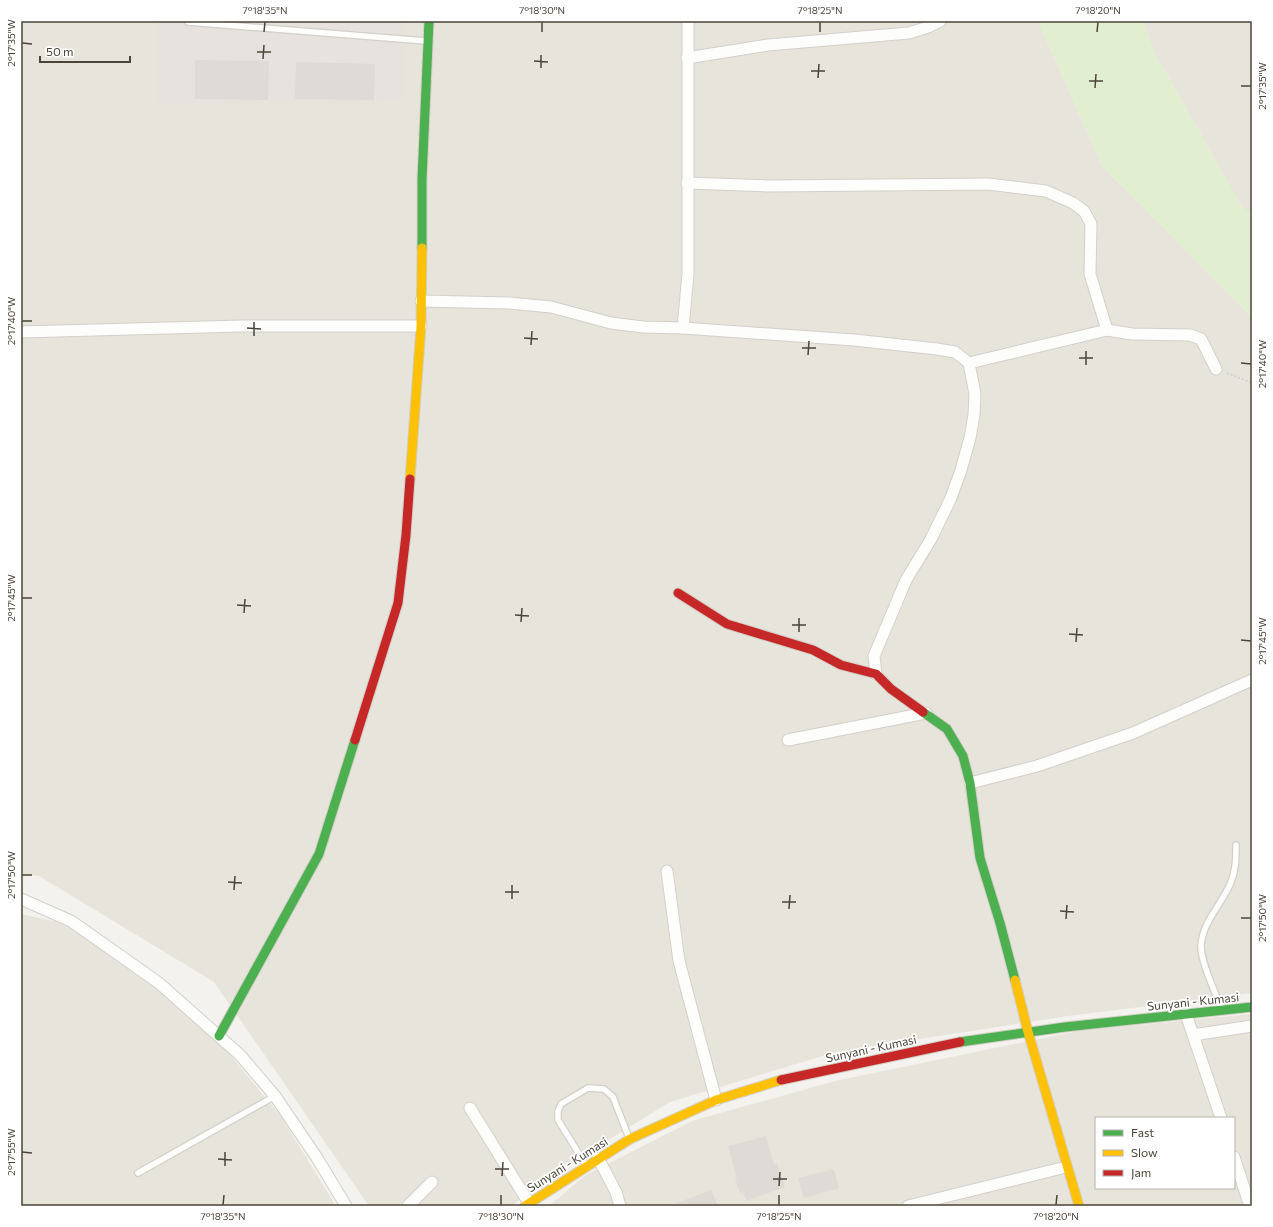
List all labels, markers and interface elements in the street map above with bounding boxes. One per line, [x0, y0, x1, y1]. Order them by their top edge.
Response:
text: 7°18'35"N [242, 4, 288, 16]
text: 7°18'30"N [519, 4, 565, 16]
text: 7°18'25"N [798, 4, 842, 16]
text: 7°18'20"N [1075, 4, 1121, 16]
text: 2°17'35"W [5, 19, 17, 67]
scale bar [40, 38, 130, 64]
text: 50 m [46, 44, 74, 58]
text: 2°17'35"W [1256, 62, 1268, 110]
text: 2°17'40"W [5, 297, 17, 345]
text: 2°17'40"W [1256, 340, 1268, 388]
text: 2°17'45"W [5, 574, 17, 622]
text: 2°17'45"W [1256, 617, 1268, 665]
text: 2°17'50"W [5, 851, 17, 899]
text: 2°17'50"W [1256, 894, 1268, 942]
street label: Sunyani - Kumasi [1146, 989, 1240, 1013]
street label: Sunyani - Kumasi [824, 1032, 918, 1064]
legend [1095, 1117, 1235, 1189]
text: Fast [1131, 1125, 1154, 1139]
text: 2°17'55"W [5, 1128, 17, 1176]
street label: Sunyani - Kumasi [524, 1134, 610, 1194]
text: Slow [1131, 1145, 1158, 1159]
text: Jam [1131, 1165, 1151, 1180]
text: 7°18'35"N [200, 1210, 246, 1222]
text: 7°18'30"N [478, 1210, 524, 1222]
text: 7°18'25"N [757, 1210, 801, 1222]
text: 7°18'20"N [1033, 1210, 1079, 1222]

